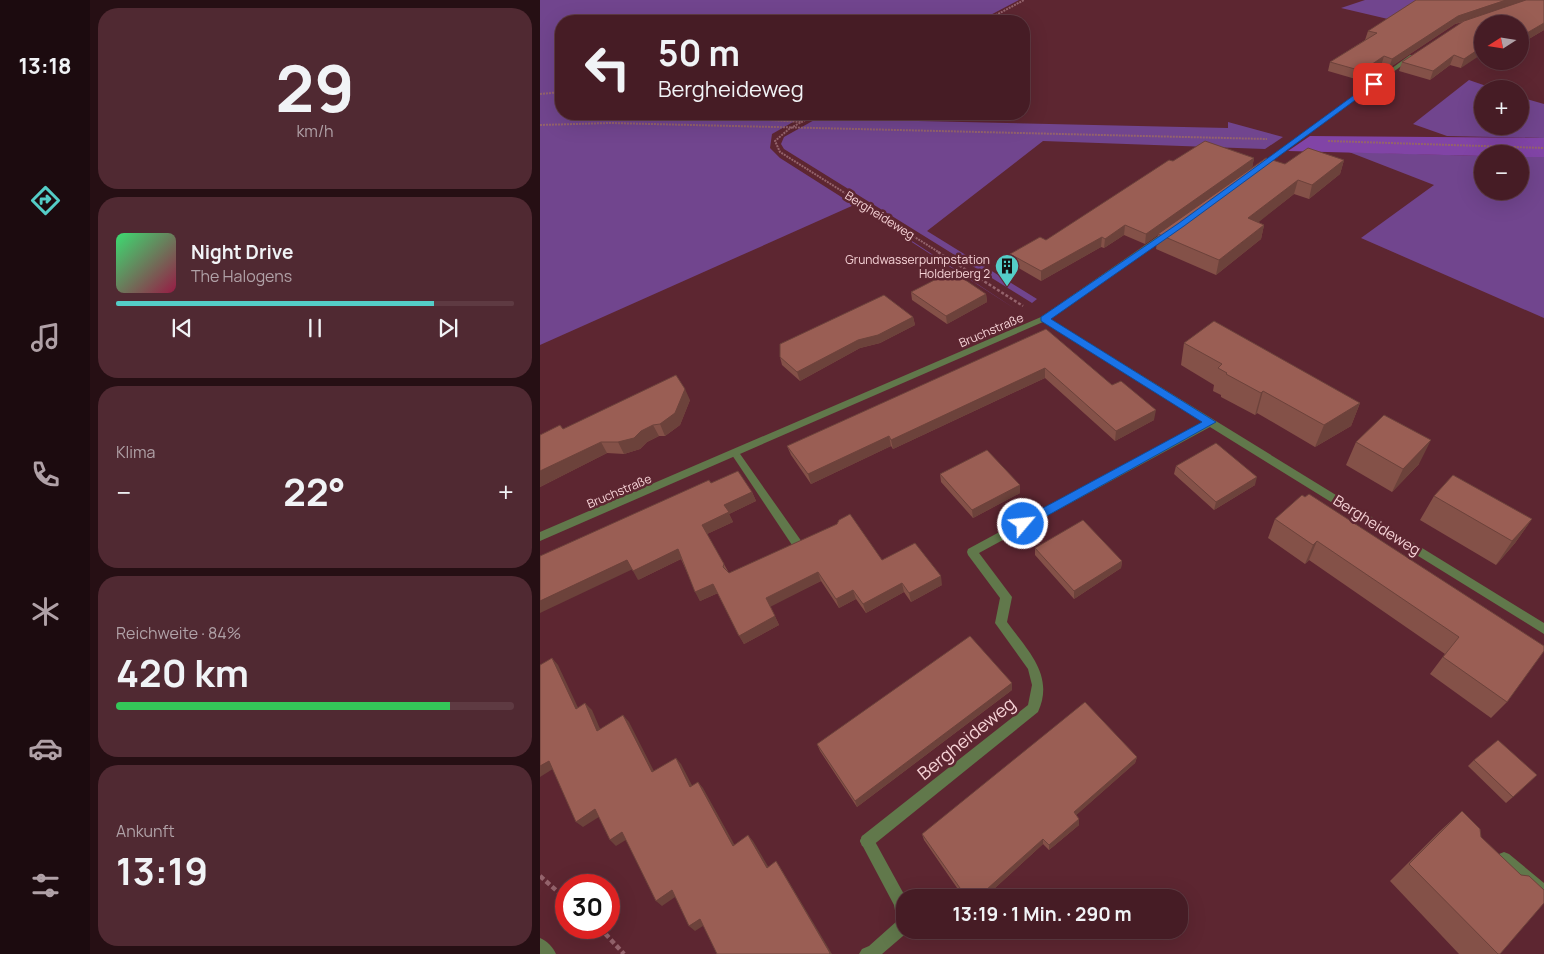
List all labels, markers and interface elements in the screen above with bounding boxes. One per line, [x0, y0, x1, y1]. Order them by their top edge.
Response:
north arrow [1474, 15, 1529, 70]
map controls [1474, 15, 1529, 200]
text: 50 m [658, 29, 740, 77]
icon: left [575, 35, 640, 100]
text: 29 [275, 43, 355, 132]
text: 13:18 [18, 51, 72, 81]
pin [1353, 63, 1395, 105]
icon: arrive [1360, 70, 1388, 98]
text: Bergheideweg [658, 74, 804, 104]
button: + [1474, 80, 1529, 135]
text: km/h [296, 120, 334, 142]
button: − [1474, 145, 1529, 200]
icon: directions [28, 183, 63, 218]
street label: Bergheideweg [842, 187, 918, 243]
text: Night Drive [191, 239, 293, 265]
place label: Grundwasserpumpstation Holderberg 2 [845, 251, 990, 282]
building icon: Grundwasserpumpstation Holderberg 2 [994, 253, 1020, 287]
text: The Halogens [191, 265, 292, 287]
street label: Bruchstraße [956, 309, 1026, 351]
icon: previous [168, 314, 196, 342]
icon: pause [301, 314, 329, 342]
icon: next [434, 314, 462, 342]
icon: music [28, 320, 63, 355]
text: Klima [116, 441, 155, 463]
icon: phone [28, 457, 63, 492]
text: 22° [283, 465, 346, 517]
street label: Bruchstraße [584, 470, 654, 512]
text: − [116, 473, 131, 511]
text: + [498, 473, 514, 511]
street label: Bergheideweg [1329, 490, 1425, 560]
position arrow [996, 497, 1048, 549]
icon: climate [28, 594, 63, 629]
text: Reichweite · 84% [116, 622, 241, 644]
text: 420 km [116, 646, 249, 698]
street label: Bergheideweg [912, 691, 1020, 785]
icon: car [28, 731, 63, 766]
text: Ankunft [116, 820, 175, 842]
text: 13:19 [116, 844, 208, 896]
icon: filters [28, 868, 63, 903]
speed limit sign: 30 [555, 874, 620, 939]
text: 13:19 · 1 Min. · 290 m [952, 901, 1132, 927]

